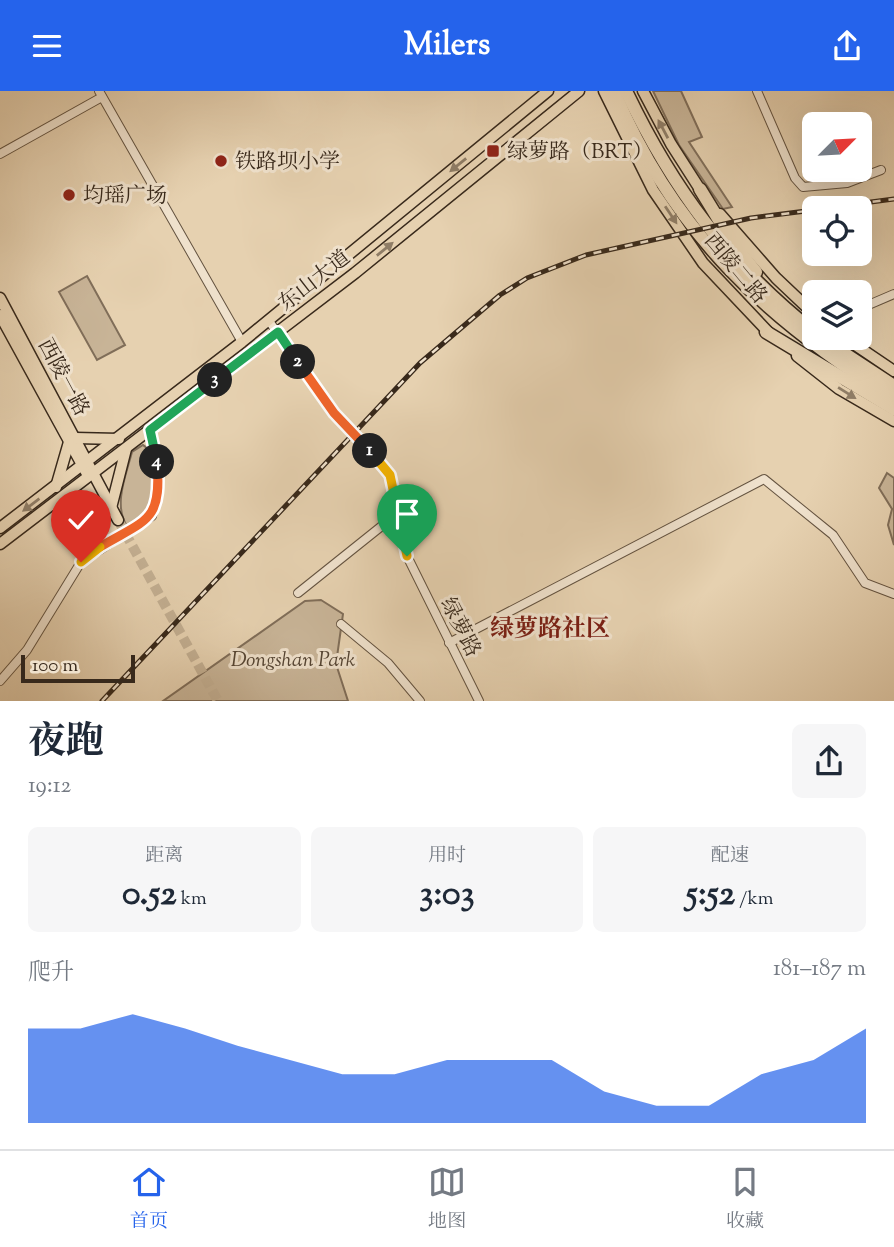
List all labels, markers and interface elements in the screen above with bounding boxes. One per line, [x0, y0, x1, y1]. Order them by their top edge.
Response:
text: Milers [404, 23, 490, 69]
icon: menu [28, 27, 66, 65]
icon: share [828, 27, 866, 65]
north arrow [802, 112, 872, 182]
map controls [802, 112, 872, 350]
one-way arrow [657, 119, 669, 139]
place label: 绿萝路（BRT） [507, 138, 653, 168]
marker: 绿萝路（BRT） [485, 143, 501, 159]
place label: 铁路坝小学 [235, 148, 340, 178]
marker: 铁路坝小学 [213, 153, 229, 169]
one-way arrow [449, 158, 467, 173]
place label: 均瑶广场 [83, 182, 167, 212]
marker: 均瑶广场 [61, 187, 77, 203]
button: locate [802, 196, 872, 266]
one-way arrow [664, 206, 677, 225]
street label: 西陵二路 [696, 227, 773, 311]
one-way arrow [376, 242, 393, 257]
street label: 东山大道 [273, 244, 358, 319]
button: layers [802, 280, 872, 350]
street label: 西陵一路 [29, 334, 95, 422]
pin: 2 [280, 345, 316, 379]
text: 2 [293, 348, 302, 375]
pin: 3 [198, 363, 232, 397]
text: 3 [211, 366, 218, 393]
one-way arrow [837, 387, 856, 400]
pin: 1 [352, 433, 388, 469]
text: 1 [366, 437, 373, 464]
pin: 4 [140, 445, 174, 479]
text: 4 [152, 448, 161, 475]
pin [377, 484, 437, 556]
pin [51, 490, 111, 562]
icon: arrive [388, 495, 426, 533]
one-way arrow [22, 498, 40, 513]
icon: check [62, 501, 100, 539]
street label: 绿萝路 [432, 593, 487, 663]
district label: 绿萝路社区 [490, 613, 610, 647]
park label: Dongshan Park [231, 646, 356, 676]
scale bar [21, 652, 135, 684]
text: 100 m [32, 653, 78, 680]
text: 夜跑 [28, 717, 104, 771]
button: share [792, 724, 866, 798]
text: 19:12 [28, 770, 71, 803]
text: 距离 [145, 843, 183, 870]
text: 用时 [428, 843, 466, 870]
text: 配速 [711, 843, 749, 870]
text: 0.52 [122, 870, 177, 921]
text: 3:03 [419, 870, 475, 921]
text: 5:52 [686, 870, 735, 921]
text: km [177, 886, 207, 913]
text: /km [735, 886, 774, 913]
text: 181–187 m [773, 953, 866, 986]
text: 爬升 [28, 957, 74, 990]
tab: 首页 [130, 1163, 168, 1236]
tab: 地图 [428, 1163, 466, 1236]
tab: 收藏 [726, 1163, 764, 1236]

